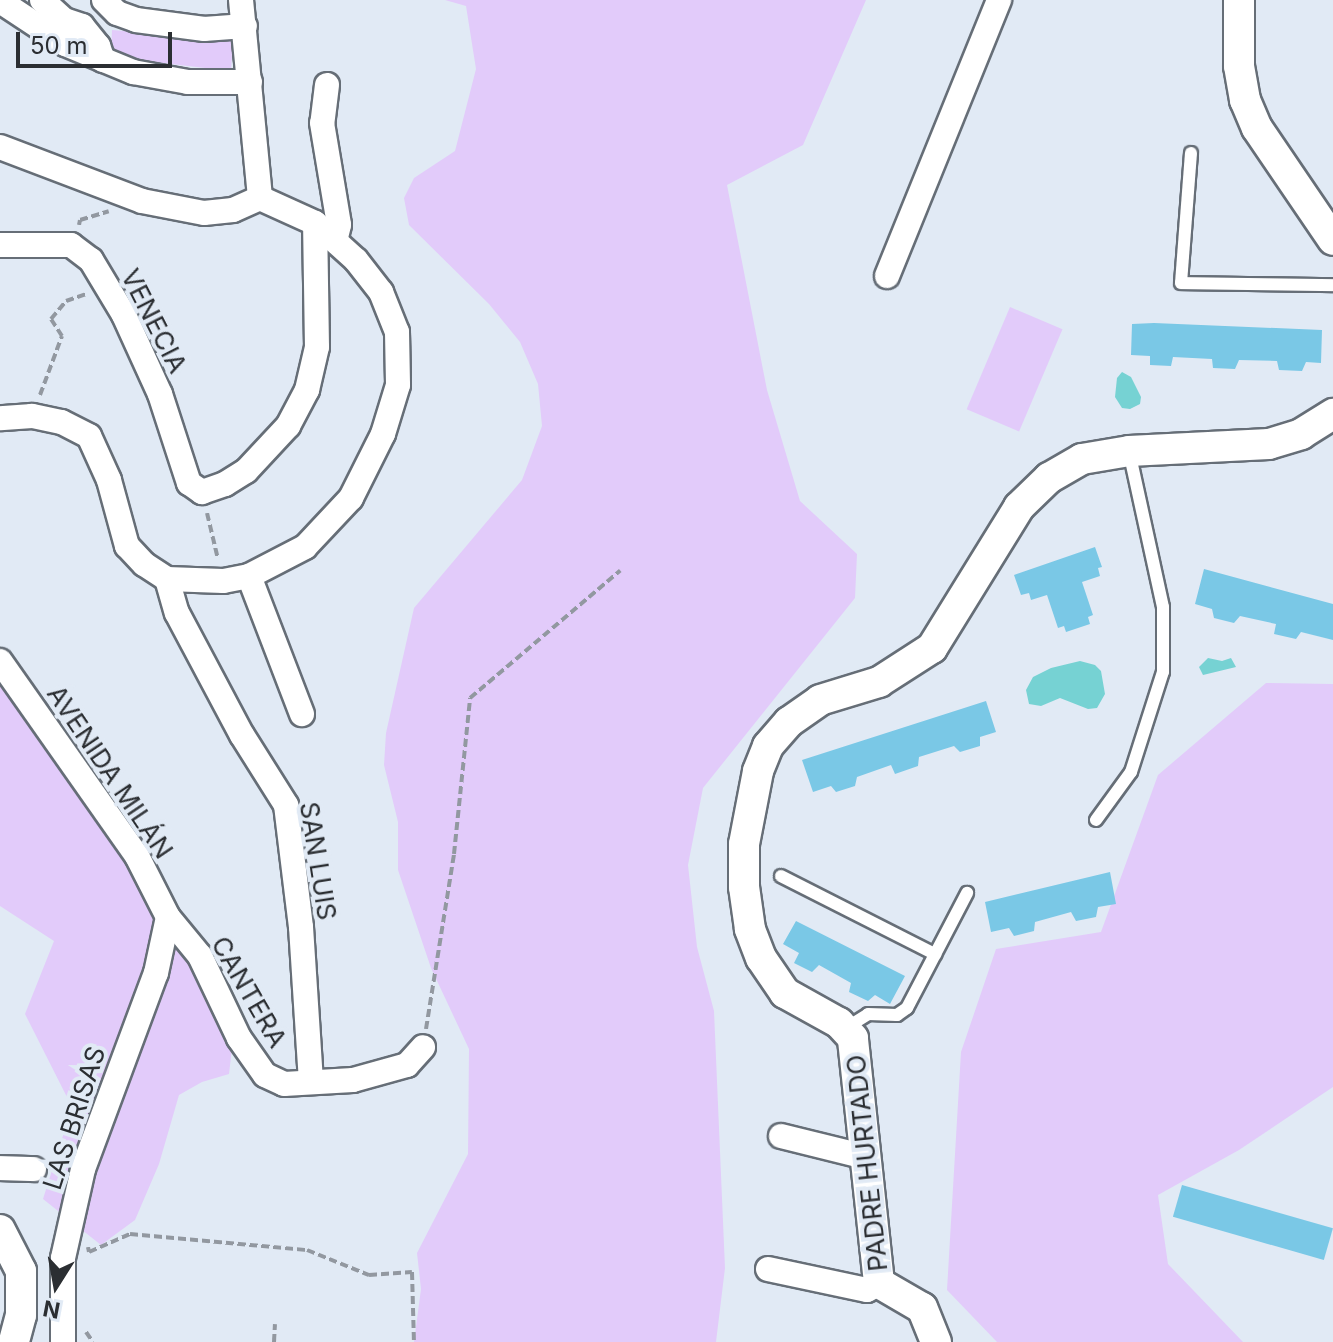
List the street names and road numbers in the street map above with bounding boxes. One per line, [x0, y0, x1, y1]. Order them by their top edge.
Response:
street label: VENECIA [115, 264, 193, 378]
street label: AVENIDA MILÁN [41, 679, 179, 865]
street label: SAN LUIS [293, 800, 343, 922]
street label: CANTERA [205, 931, 293, 1053]
street label: LAS BRISAS [36, 1042, 112, 1194]
street label: PADRE HURTADO [840, 1053, 894, 1273]

